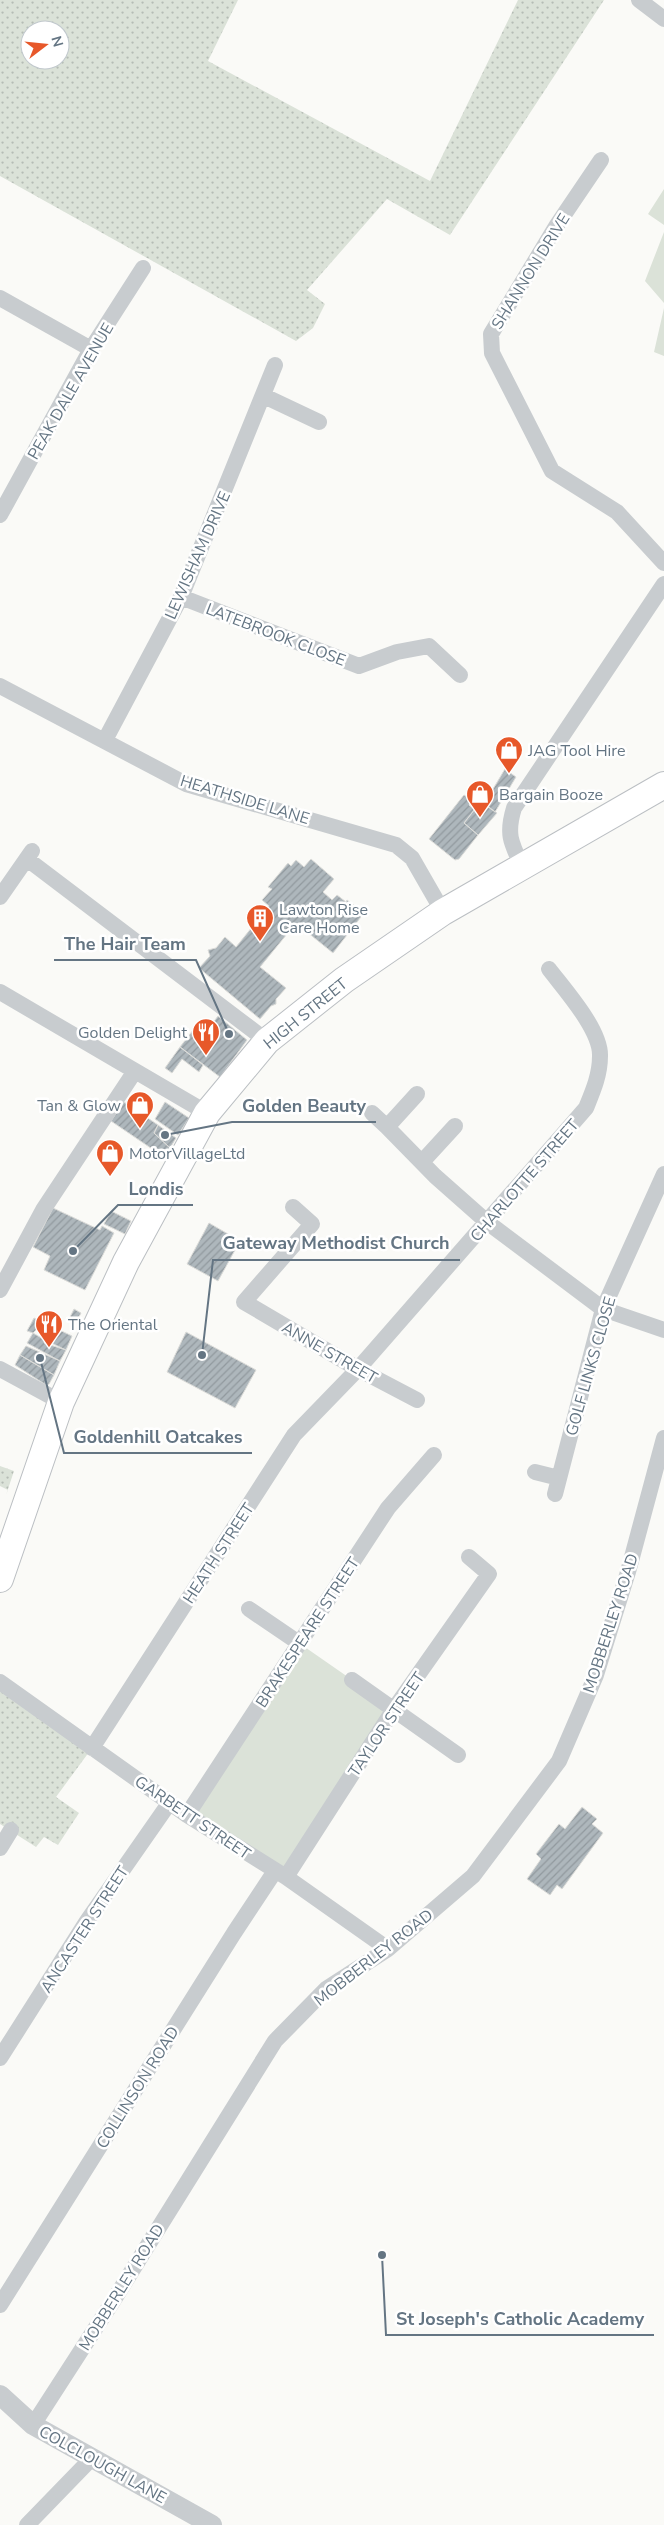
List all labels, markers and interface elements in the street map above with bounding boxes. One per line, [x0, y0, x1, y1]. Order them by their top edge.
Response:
north arrow [20, 20, 70, 70]
text: N [46, 34, 68, 49]
street label: SHANNON DRIVE [486, 209, 575, 334]
street label: PEAK DALE AVENUE [23, 319, 119, 464]
street label: LEWISHAM DRIVE [160, 488, 236, 623]
street label: LATEBROOK CLOSE [203, 598, 349, 672]
shop icon: JAG Tool Hire [494, 735, 524, 774]
place label: JAG Tool Hire [527, 740, 625, 762]
street label: HEATHSIDE LANE [177, 770, 312, 830]
shop icon: Bargain Booze [465, 779, 495, 818]
place label: Bargain Booze [499, 784, 603, 806]
place label: Lawton Rise Care Home [279, 899, 368, 939]
building icon: Lawton Rise Care Home [245, 903, 275, 942]
callout: The Hair Team [54, 927, 196, 960]
text: The Hair Team [64, 932, 186, 956]
street label: HIGH STREET [259, 973, 353, 1054]
restaurant icon: Golden Delight [191, 1017, 221, 1056]
place label: Golden Delight [78, 1022, 187, 1044]
callout: Golden Beauty [232, 1089, 376, 1122]
shop icon: Tan & Glow [125, 1090, 155, 1129]
text: Golden Beauty [242, 1094, 367, 1118]
place label: Tan & Glow [37, 1095, 122, 1117]
street label: CHARLOTTE STREET [465, 1114, 584, 1247]
shop icon: MotorVillageLtd [95, 1138, 125, 1177]
place label: MotorVillageLtd [129, 1143, 245, 1165]
callout: Londis [118, 1172, 193, 1205]
text: Londis [128, 1177, 184, 1201]
callout: Gateway Methodist Church [213, 1227, 460, 1260]
text: Gateway Methodist Church [223, 1231, 449, 1255]
street label: GOLF LINKS CLOSE [561, 1294, 621, 1438]
restaurant icon: The Oriental [34, 1309, 64, 1348]
place label: The Oriental [68, 1314, 158, 1336]
street label: ANNE STREET [278, 1317, 382, 1389]
callout: Goldenhill Oatcakes [64, 1420, 252, 1453]
text: Goldenhill Oatcakes [74, 1425, 243, 1449]
street label: HEATH STREET [178, 1499, 260, 1608]
street label: MOBBERLEY ROAD [578, 1551, 644, 1696]
street label: BRAKESPEARE STREET [251, 1553, 365, 1712]
street label: TAYLOR STREET [344, 1668, 430, 1781]
street label: GARBETT STREET [130, 1771, 255, 1865]
street label: ANCASTER STREET [36, 1862, 134, 1997]
street label: MOBBERLEY ROAD [310, 1904, 438, 2011]
street label: COLLINSON ROAD [91, 2022, 184, 2153]
street label: MOBBERLEY ROAD [74, 2220, 170, 2355]
callout: St Joseph's Catholic Academy [386, 2302, 654, 2335]
text: St Joseph's Catholic Academy [396, 2307, 645, 2331]
street label: COLCLOUGH LANE [35, 2421, 170, 2509]

